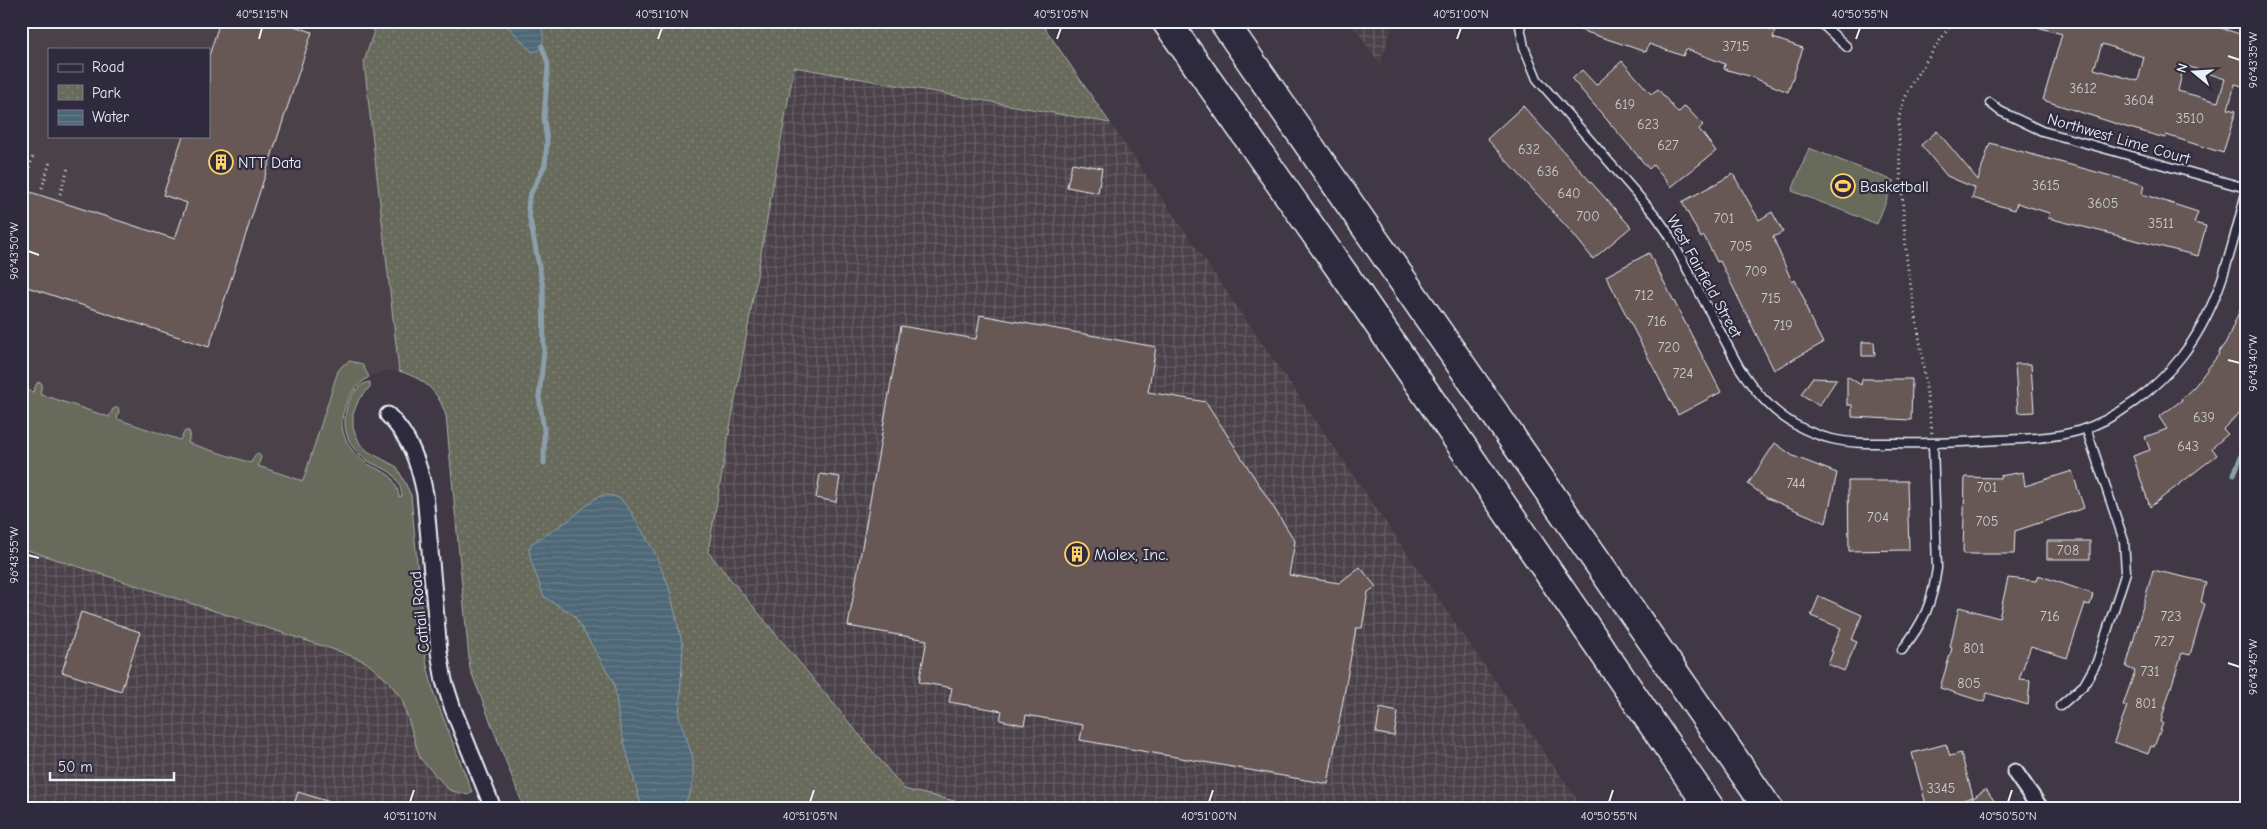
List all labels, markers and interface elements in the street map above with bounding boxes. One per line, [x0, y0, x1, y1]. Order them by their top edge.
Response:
text: 40°51'15"N [236, 7, 288, 21]
text: 40°51'10"N [636, 7, 688, 21]
text: 40°51'05"N [1034, 7, 1088, 21]
text: 40°51'00"N [1433, 7, 1489, 21]
text: 40°50'55"N [1832, 7, 1888, 21]
text: 96°43'35"W [2246, 31, 2260, 88]
house number: 3715 [1723, 38, 1749, 55]
legend [48, 48, 210, 138]
north arrow [2170, 48, 2220, 98]
text: Road [92, 58, 124, 76]
text: N [2173, 61, 2192, 75]
house number: 3612 [2069, 80, 2097, 97]
text: Park [92, 84, 121, 102]
house number: 3604 [2124, 92, 2154, 109]
house number: 619 [1615, 96, 1635, 113]
text: Water [92, 108, 129, 126]
street label: Northwest Lime Court [2045, 110, 2193, 168]
house number: 3510 [2176, 110, 2204, 127]
house number: 623 [1637, 116, 1659, 133]
house number: 627 [1657, 137, 1679, 154]
house number: 632 [1518, 141, 1540, 158]
building icon: NTT Data [208, 149, 234, 175]
place label: NTT Data [238, 154, 302, 172]
house number: 636 [1537, 163, 1559, 180]
sports icon: Basketball [1830, 173, 1856, 199]
house number: 3615 [2032, 177, 2060, 194]
place label: Basketball [1860, 178, 1929, 196]
house number: 640 [1558, 185, 1580, 202]
house number: 3605 [2088, 195, 2118, 212]
house number: 700 [1576, 208, 1600, 225]
house number: 701 [1714, 210, 1734, 227]
street label: West Fairfield Street [1663, 212, 1746, 341]
house number: 3511 [2148, 215, 2174, 232]
text: 96°43'50"W [7, 222, 21, 280]
house number: 705 [1730, 238, 1752, 255]
house number: 709 [1745, 263, 1767, 280]
house number: 712 [1634, 287, 1654, 304]
house number: 715 [1761, 290, 1781, 307]
house number: 716 [1647, 313, 1667, 330]
house number: 719 [1773, 317, 1793, 334]
text: 96°43'40"W [2246, 334, 2260, 391]
house number: 720 [1658, 339, 1680, 356]
house number: 724 [1673, 365, 1694, 382]
house number: 639 [2193, 409, 2215, 426]
house number: 643 [2177, 438, 2199, 455]
house number: 744 [1786, 475, 1806, 492]
house number: 701 [1977, 479, 1997, 496]
house number: 704 [1867, 509, 1889, 526]
house number: 705 [1976, 513, 1998, 530]
text: 96°43'55"W [7, 526, 21, 583]
building icon: Molex, Inc. [1064, 541, 1090, 567]
house number: 708 [2057, 542, 2079, 559]
place label: Molex, Inc. [1094, 546, 1168, 564]
street label: Cattail Road [407, 570, 433, 654]
house number: 716 [2040, 608, 2060, 625]
house number: 723 [2160, 608, 2182, 625]
house number: 727 [2154, 633, 2175, 650]
text: 96°43'45"W [2246, 638, 2260, 695]
house number: 801 [1963, 640, 1985, 657]
house number: 731 [2140, 663, 2160, 680]
house number: 805 [1957, 675, 1981, 692]
house number: 801 [2135, 695, 2157, 712]
scale bar [50, 749, 174, 781]
text: 50 m [58, 758, 93, 776]
house number: 3345 [1927, 780, 1955, 797]
text: 40°51'10"N [384, 809, 436, 823]
text: 40°51'05"N [783, 809, 837, 823]
text: 40°51'00"N [1181, 809, 1237, 823]
text: 40°50'55"N [1581, 809, 1637, 823]
text: 40°50'50"N [1979, 809, 2037, 823]

